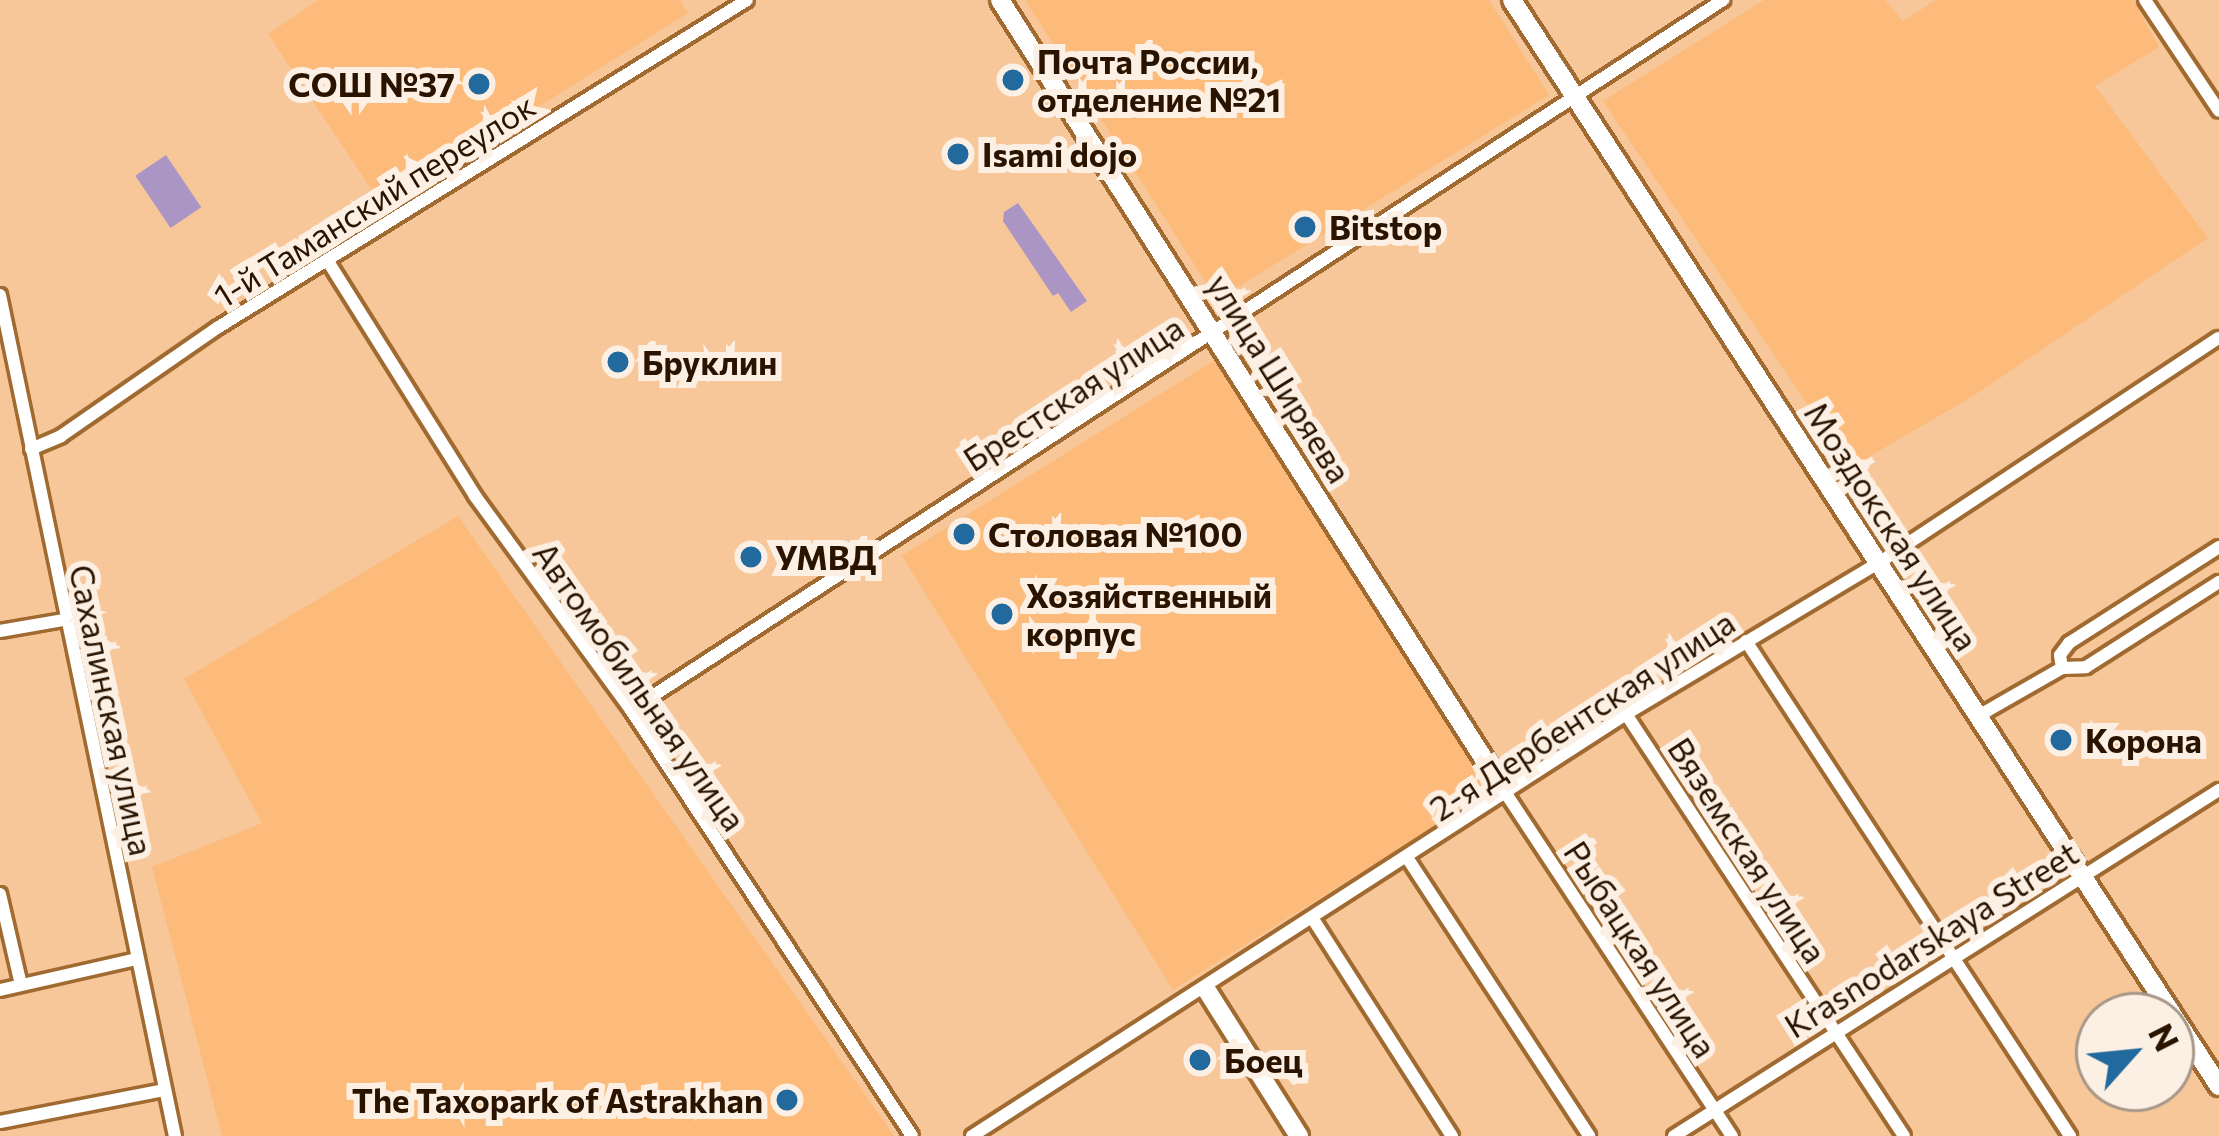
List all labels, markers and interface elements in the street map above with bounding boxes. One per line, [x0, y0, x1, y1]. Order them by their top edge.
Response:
place label: Почта России, отделение №21 [1037, 41, 1281, 119]
place label: СОШ №37 [288, 64, 455, 104]
marker: Почта России, отделение №21 [1000, 67, 1026, 93]
marker: СОШ №37 [466, 71, 492, 97]
street label: 1-й Таманский переулок [206, 85, 542, 315]
place label: Isami dojo [982, 134, 1137, 174]
marker: Isami dojo [945, 141, 971, 167]
place label: Bitstop [1329, 207, 1442, 247]
marker: Bitstop [1292, 214, 1318, 240]
street label: улица Ширяева [1200, 266, 1360, 490]
street label: Брестская улица [956, 307, 1190, 479]
place label: Бруклин [642, 342, 777, 382]
marker: Бруклин [605, 349, 631, 375]
street label: Моздокская улица [1797, 394, 1987, 658]
place label: Столовая №100 [988, 514, 1242, 554]
marker: Столовая №100 [951, 521, 977, 547]
street label: Автомобильная улица [525, 534, 755, 838]
place label: УМВД [775, 537, 876, 577]
marker: УМВД [738, 544, 764, 570]
street label: Сахалинская улица [62, 561, 162, 859]
place label: Хозяйственный корпус [1026, 575, 1272, 653]
marker: Хозяйственный корпус [989, 601, 1015, 627]
street label: 2-я Дербентская улица [1422, 602, 1742, 828]
place label: Корона [2085, 720, 2202, 760]
marker: Корона [2048, 727, 2074, 753]
street label: Вяземская улица [1660, 730, 1836, 970]
street label: Krasnodarskaya Street [1777, 833, 2085, 1045]
street label: Рыбацкая улица [1556, 834, 1726, 1064]
north arrow [2075, 992, 2195, 1112]
text: N [2141, 1016, 2189, 1057]
place label: Боец [1224, 1040, 1303, 1080]
marker: Боец [1187, 1047, 1213, 1073]
place label: The Taxopark of Astrakhan [352, 1080, 763, 1120]
marker: The Taxopark of Astrakhan [774, 1087, 800, 1113]

